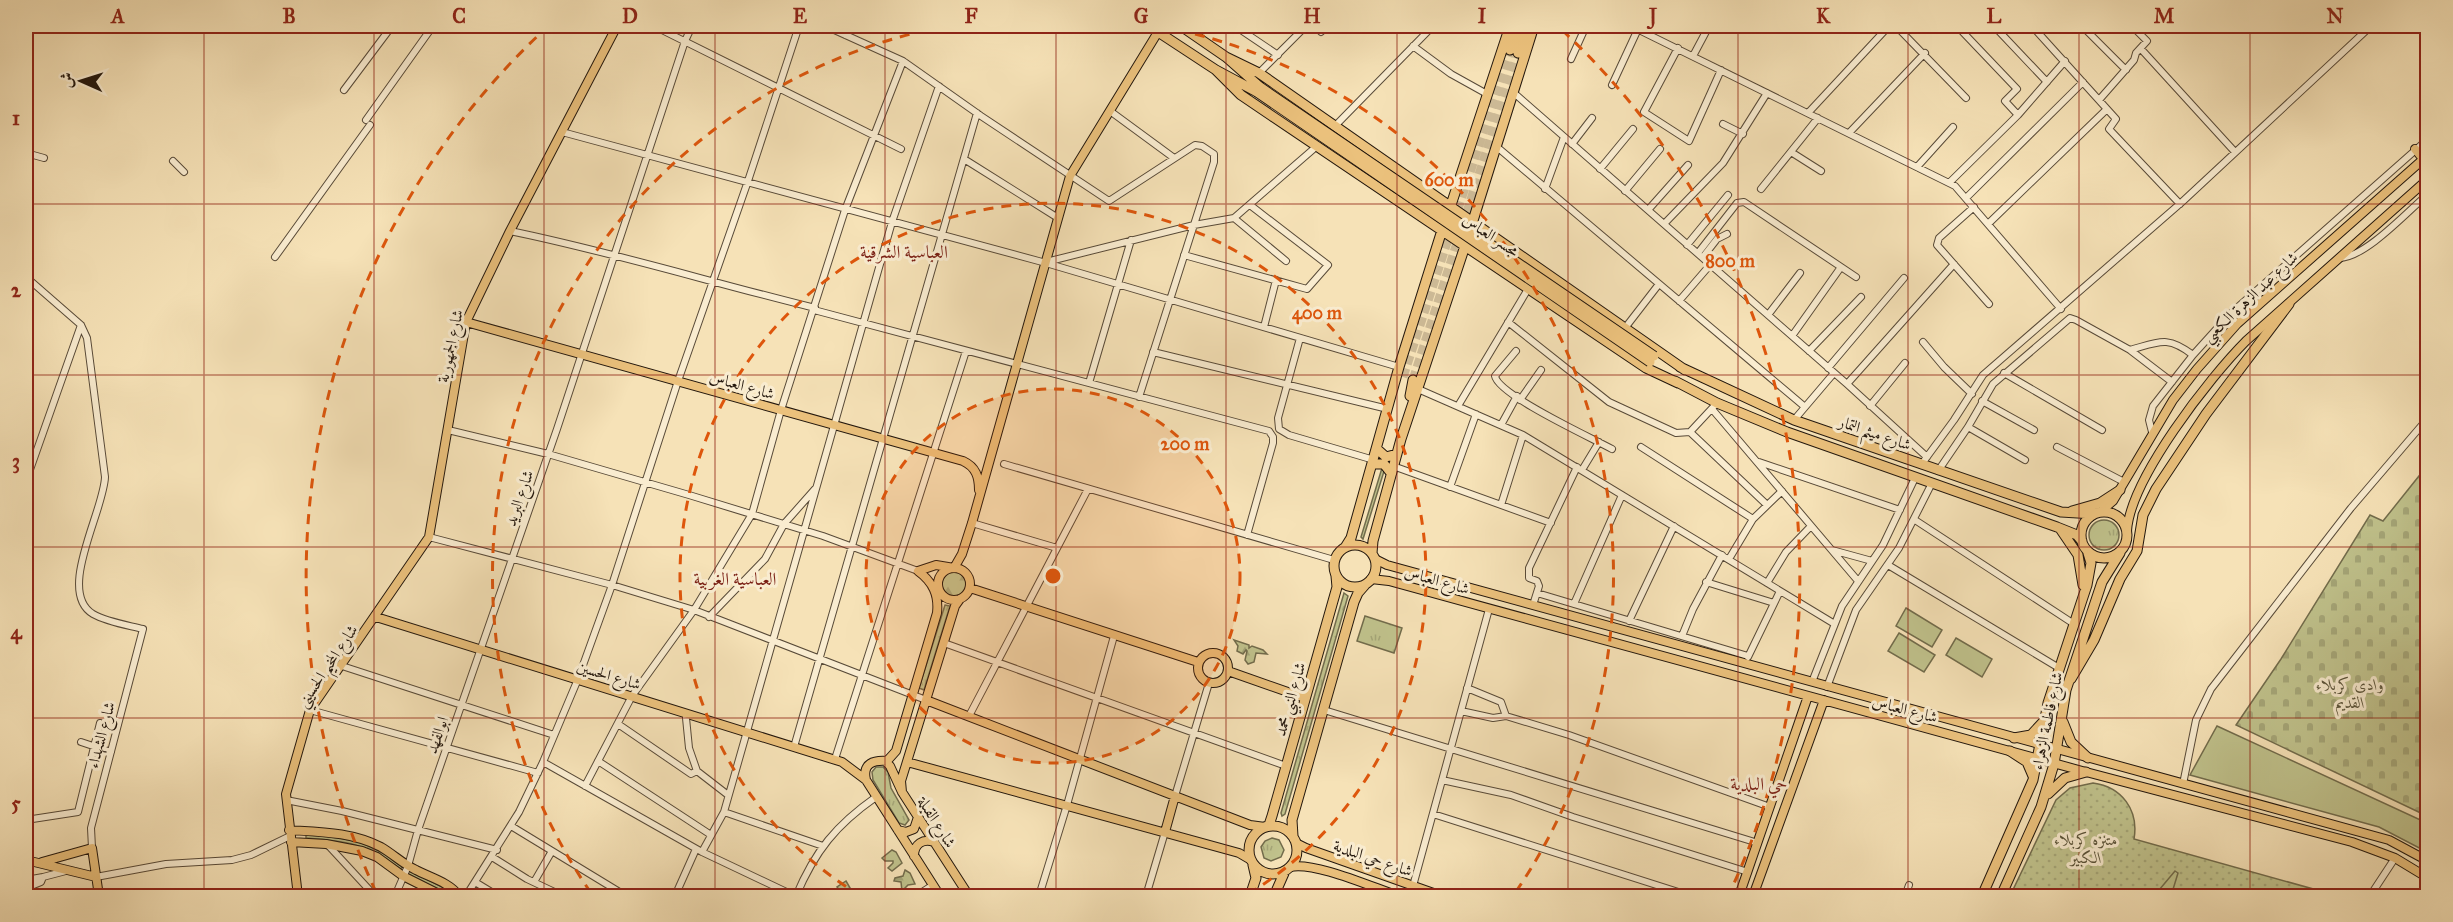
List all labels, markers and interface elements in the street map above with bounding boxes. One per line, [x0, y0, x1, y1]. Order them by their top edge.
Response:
text: A [109, 4, 125, 28]
text: B [282, 4, 296, 28]
text: C [452, 4, 466, 28]
text: D [622, 4, 638, 28]
text: E [793, 4, 808, 28]
text: F [964, 4, 978, 28]
text: G [1134, 4, 1149, 28]
text: H [1303, 4, 1321, 28]
text: I [1478, 4, 1487, 28]
text: J [1646, 4, 1658, 30]
text: K [1816, 4, 1831, 28]
text: L [1987, 4, 2002, 28]
text: M [2154, 4, 2175, 28]
text: N [2327, 4, 2344, 28]
north arrow [51, 51, 111, 111]
text: ش [57, 72, 76, 89]
text: 1 [12, 106, 20, 130]
text: 600 m [1424, 169, 1474, 191]
street label: مجسر العباس [1459, 209, 1523, 262]
district label: العباسية الشرقية [860, 241, 948, 264]
street label: شارع عبد الزهرة الكعبي [2198, 248, 2306, 350]
text: 800 m [1705, 250, 1756, 272]
text: 2 [11, 278, 22, 302]
text: 400 m [1292, 302, 1343, 325]
street label: شارع الجمهورية [433, 308, 471, 385]
street label: شارع العباس [706, 367, 777, 407]
street label: شارع ميثم التمار [1832, 411, 1914, 461]
text: 200 m [1161, 433, 1210, 455]
text: 3 [12, 449, 20, 474]
street label: شارع البريد [501, 467, 541, 530]
street label: شارع العباس [1401, 562, 1472, 602]
centre of rings [1043, 566, 1063, 586]
district label: العباسية الغربية [693, 568, 777, 591]
text: 4 [10, 620, 22, 645]
street label: شارع المخيم الحسيني [292, 621, 367, 715]
street label: شارع الحسين [573, 656, 643, 698]
street label: شارع النبي محمد [1270, 660, 1315, 740]
street label: شارع فاطمة الزهراء [2027, 670, 2071, 772]
park label: وادي كربلاء القديم [2316, 675, 2384, 717]
street label: شارع العباس [1869, 691, 1940, 731]
street label: شارع الشهداء [83, 700, 123, 771]
street label: ابوالفهد [422, 714, 453, 756]
district label: حي البلدية [1730, 773, 1788, 799]
text: 5 [11, 791, 21, 815]
street label: شارع القبلة [910, 792, 960, 853]
park label: متنزه كربلاء الكبير [2054, 830, 2118, 867]
street label: شارع حي البلدية [1330, 836, 1415, 884]

